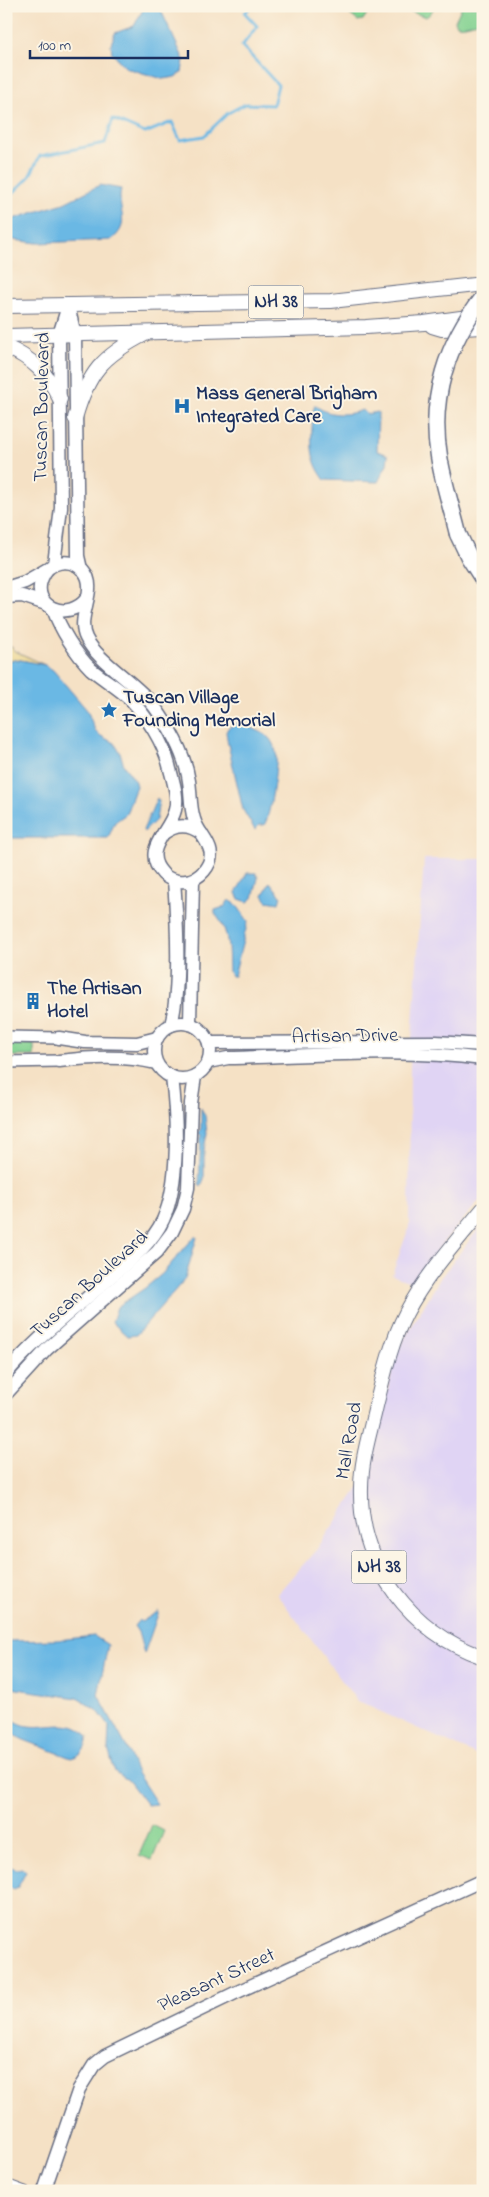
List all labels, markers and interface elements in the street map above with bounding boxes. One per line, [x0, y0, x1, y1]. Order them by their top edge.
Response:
scale bar [30, 28, 188, 60]
text: 100 m [38, 35, 71, 57]
road number: NH 38 [248, 286, 304, 318]
street label: Tuscan Boulevard [27, 332, 59, 482]
place label: Mass General Brigham Integrated Care [196, 380, 378, 433]
hospital icon: Mass General Brigham Integrated Care [172, 396, 192, 416]
place label: Tuscan Village Founding Memorial [122, 684, 275, 737]
place icon: Tuscan Village Founding Memorial [99, 700, 119, 720]
place label: The Artisan Hotel [47, 975, 142, 1027]
building icon: The Artisan Hotel [23, 991, 43, 1011]
street label: Artisan Drive [292, 1022, 398, 1052]
street label: Tuscan Boulevard [25, 1224, 155, 1346]
street label: Mall Road [329, 1400, 371, 1482]
road number: NH 38 [352, 1550, 406, 1584]
street label: Pleasant Street [154, 1941, 281, 2021]

